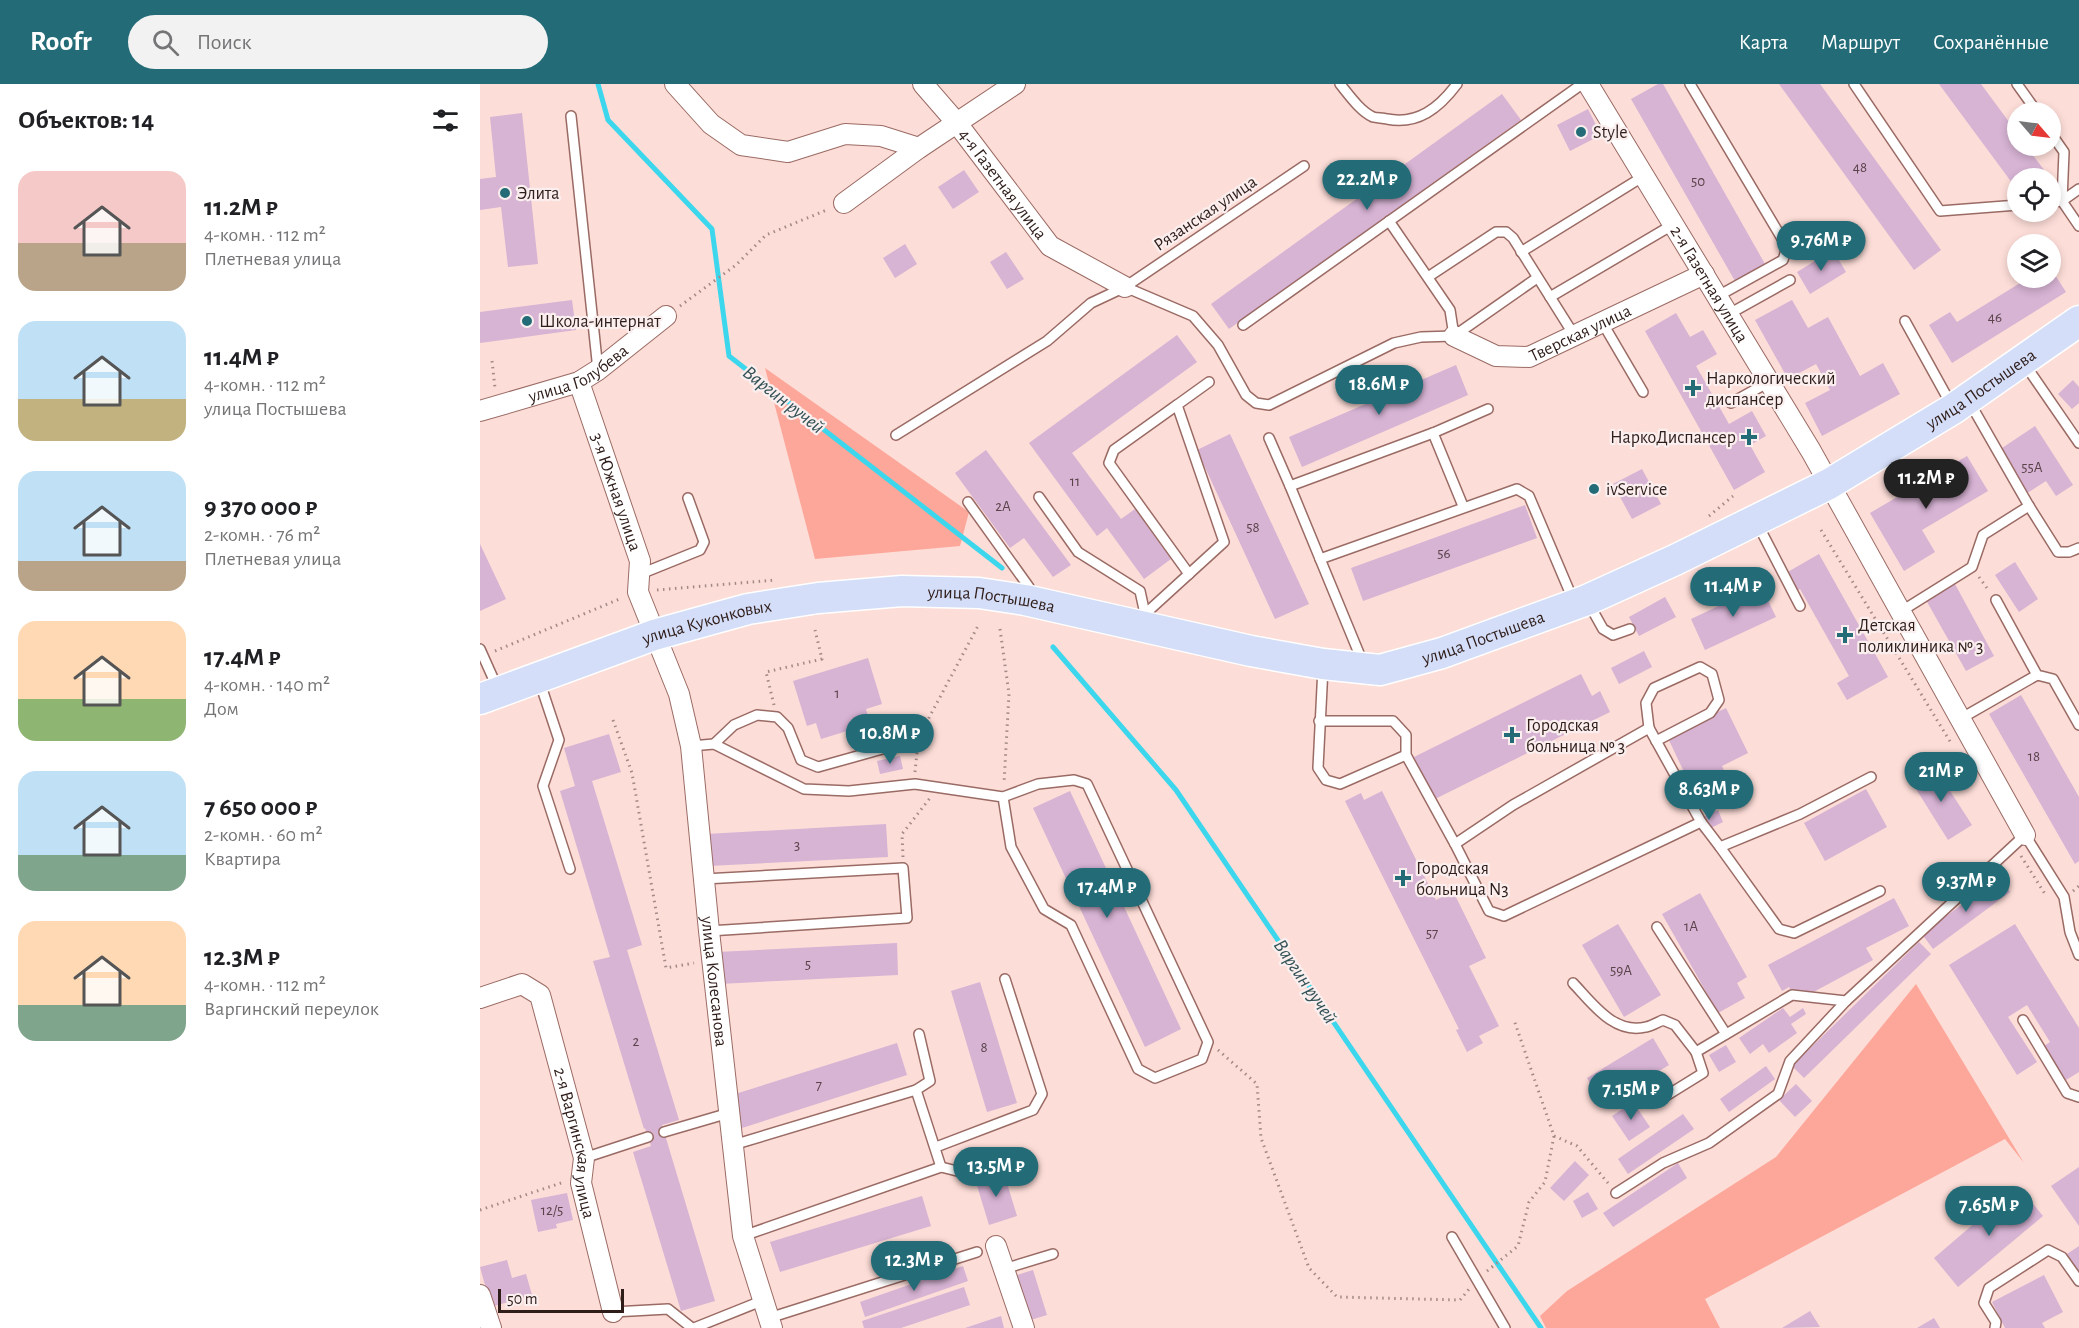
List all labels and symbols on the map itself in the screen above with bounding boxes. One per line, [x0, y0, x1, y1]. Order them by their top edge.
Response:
north arrow [2007, 102, 2061, 156]
place label: Style [1593, 124, 1628, 142]
marker: Style [1574, 125, 1588, 139]
street label: 4-я Газетная улица [955, 126, 1050, 243]
pin: 22.2M ₽ [1312, 160, 1422, 211]
house number: 48 [1853, 160, 1867, 175]
street label: Рязанская улица [1151, 173, 1260, 255]
house number: 50 [1691, 174, 1705, 189]
place label: Элита [517, 185, 559, 203]
marker: Элита [498, 186, 512, 200]
pin: 9.76M ₽ [1766, 221, 1876, 272]
street label: 2-я Газетная улица [1666, 223, 1751, 346]
street label: Тверская улица [1527, 302, 1634, 366]
house number: 46 [1988, 310, 2002, 325]
place label: Школа-интернат [539, 313, 661, 331]
marker: Школа-интернат [520, 314, 534, 328]
street label: улица Голубева [526, 342, 632, 407]
street label: улица Постышева [1922, 346, 2039, 434]
water label: Варгин ручей [739, 362, 828, 438]
pin: 18.6M ₽ [1324, 365, 1434, 416]
place label: Наркологический диспансер [1706, 370, 1836, 409]
marker: Наркологический диспансер [1684, 379, 1702, 397]
marker: НаркоДиспансер [1740, 428, 1758, 446]
place label: НаркоДиспансер [1610, 429, 1736, 447]
street label: 3-я Южная улица [587, 431, 644, 554]
pin: 11.2M ₽ [1871, 459, 1981, 510]
house number: 55А [2021, 460, 2043, 475]
house number: 11 [1070, 474, 1080, 489]
place label: ivService [1606, 481, 1667, 499]
marker: ivService [1587, 482, 1601, 496]
house number: 2А [995, 499, 1011, 514]
house number: 58 [1246, 520, 1260, 535]
house number: 56 [1437, 546, 1451, 561]
pin: 11.4M ₽ [1678, 567, 1788, 618]
street label: улица Постышева [926, 584, 1057, 616]
street label: улица Куконковых [639, 597, 773, 649]
street label: улица Постышева [1419, 608, 1547, 668]
place label: Детская поликлиника № 3 [1858, 617, 1983, 656]
marker: Детская поликлиника № 3 [1836, 626, 1854, 644]
house number: 1 [834, 686, 840, 701]
pin: 10.8M ₽ [835, 714, 945, 765]
place label: Городская больница № 3 [1526, 717, 1625, 756]
marker: Городская больница № 3 [1503, 726, 1521, 744]
house number: 18 [2028, 749, 2040, 764]
pin: 21M ₽ [1899, 752, 1983, 803]
pin: 8.63M ₽ [1654, 770, 1764, 821]
house number: 3 [794, 838, 800, 853]
place label: Городская больница N3 [1416, 860, 1509, 899]
pin: 9.37M ₽ [1911, 862, 2021, 913]
pin: 17.4M ₽ [1052, 868, 1162, 919]
marker: Городская больница N3 [1394, 869, 1412, 887]
street label: улица Колесанова [698, 914, 730, 1048]
house number: 1А [1684, 919, 1698, 934]
house number: 57 [1426, 926, 1438, 941]
water label: Варгин ручей [1270, 936, 1341, 1027]
house number: 5 [805, 957, 811, 972]
house number: 59А [1610, 963, 1632, 978]
house number: 2 [633, 1034, 640, 1049]
house number: 8 [980, 1040, 988, 1055]
street label: 2-я Варгинская улица [550, 1065, 597, 1220]
pin: 7.15M ₽ [1576, 1070, 1686, 1121]
house number: 7 [816, 1078, 822, 1093]
pin: 13.5M ₽ [941, 1147, 1051, 1198]
pin: 7.65M ₽ [1934, 1186, 2044, 1237]
house number: 12/5 [541, 1203, 563, 1218]
pin: 12.3M ₽ [859, 1241, 969, 1292]
scale bar [498, 1286, 624, 1314]

